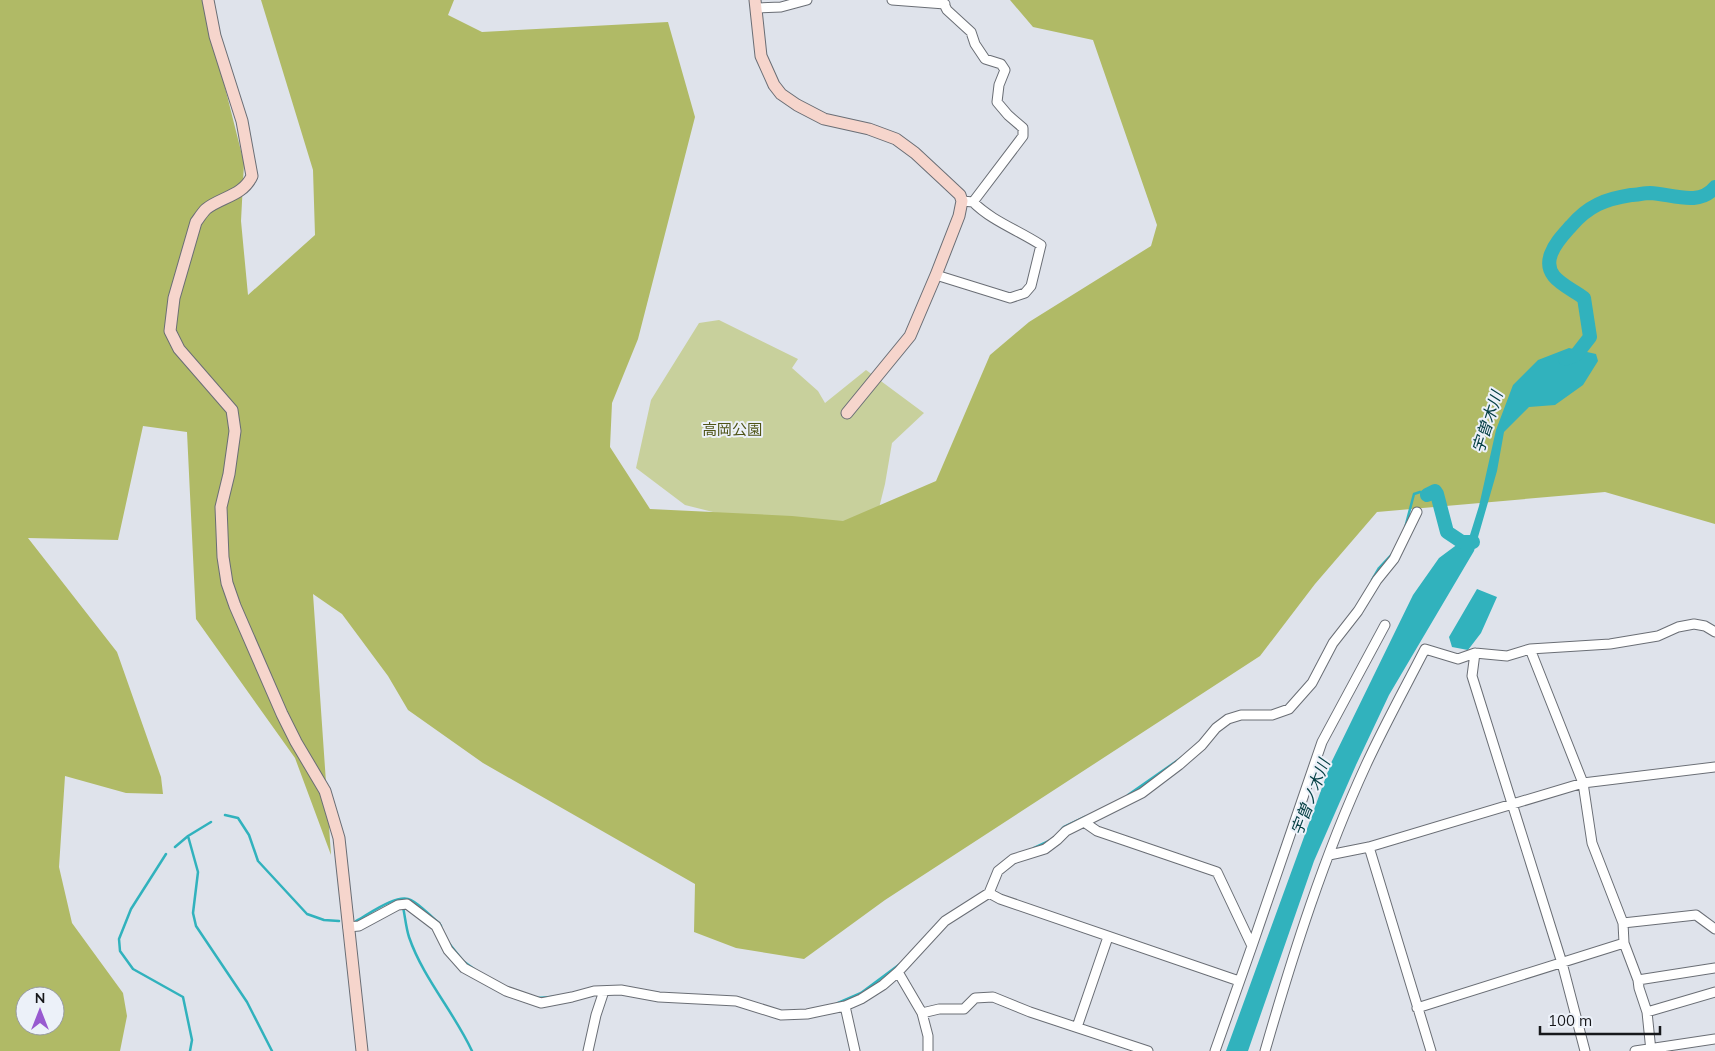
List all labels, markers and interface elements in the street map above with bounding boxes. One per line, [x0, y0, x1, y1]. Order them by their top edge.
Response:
water label: 宇曽木川 [1468, 387, 1507, 456]
park label: 高岡公園 [702, 420, 762, 439]
water label: 宇曽ノ木川 [1286, 754, 1334, 838]
north arrow [15, 986, 65, 1036]
text: N [35, 989, 45, 1007]
scale bar [1540, 1004, 1660, 1036]
text: 100 m [1548, 1011, 1592, 1030]

